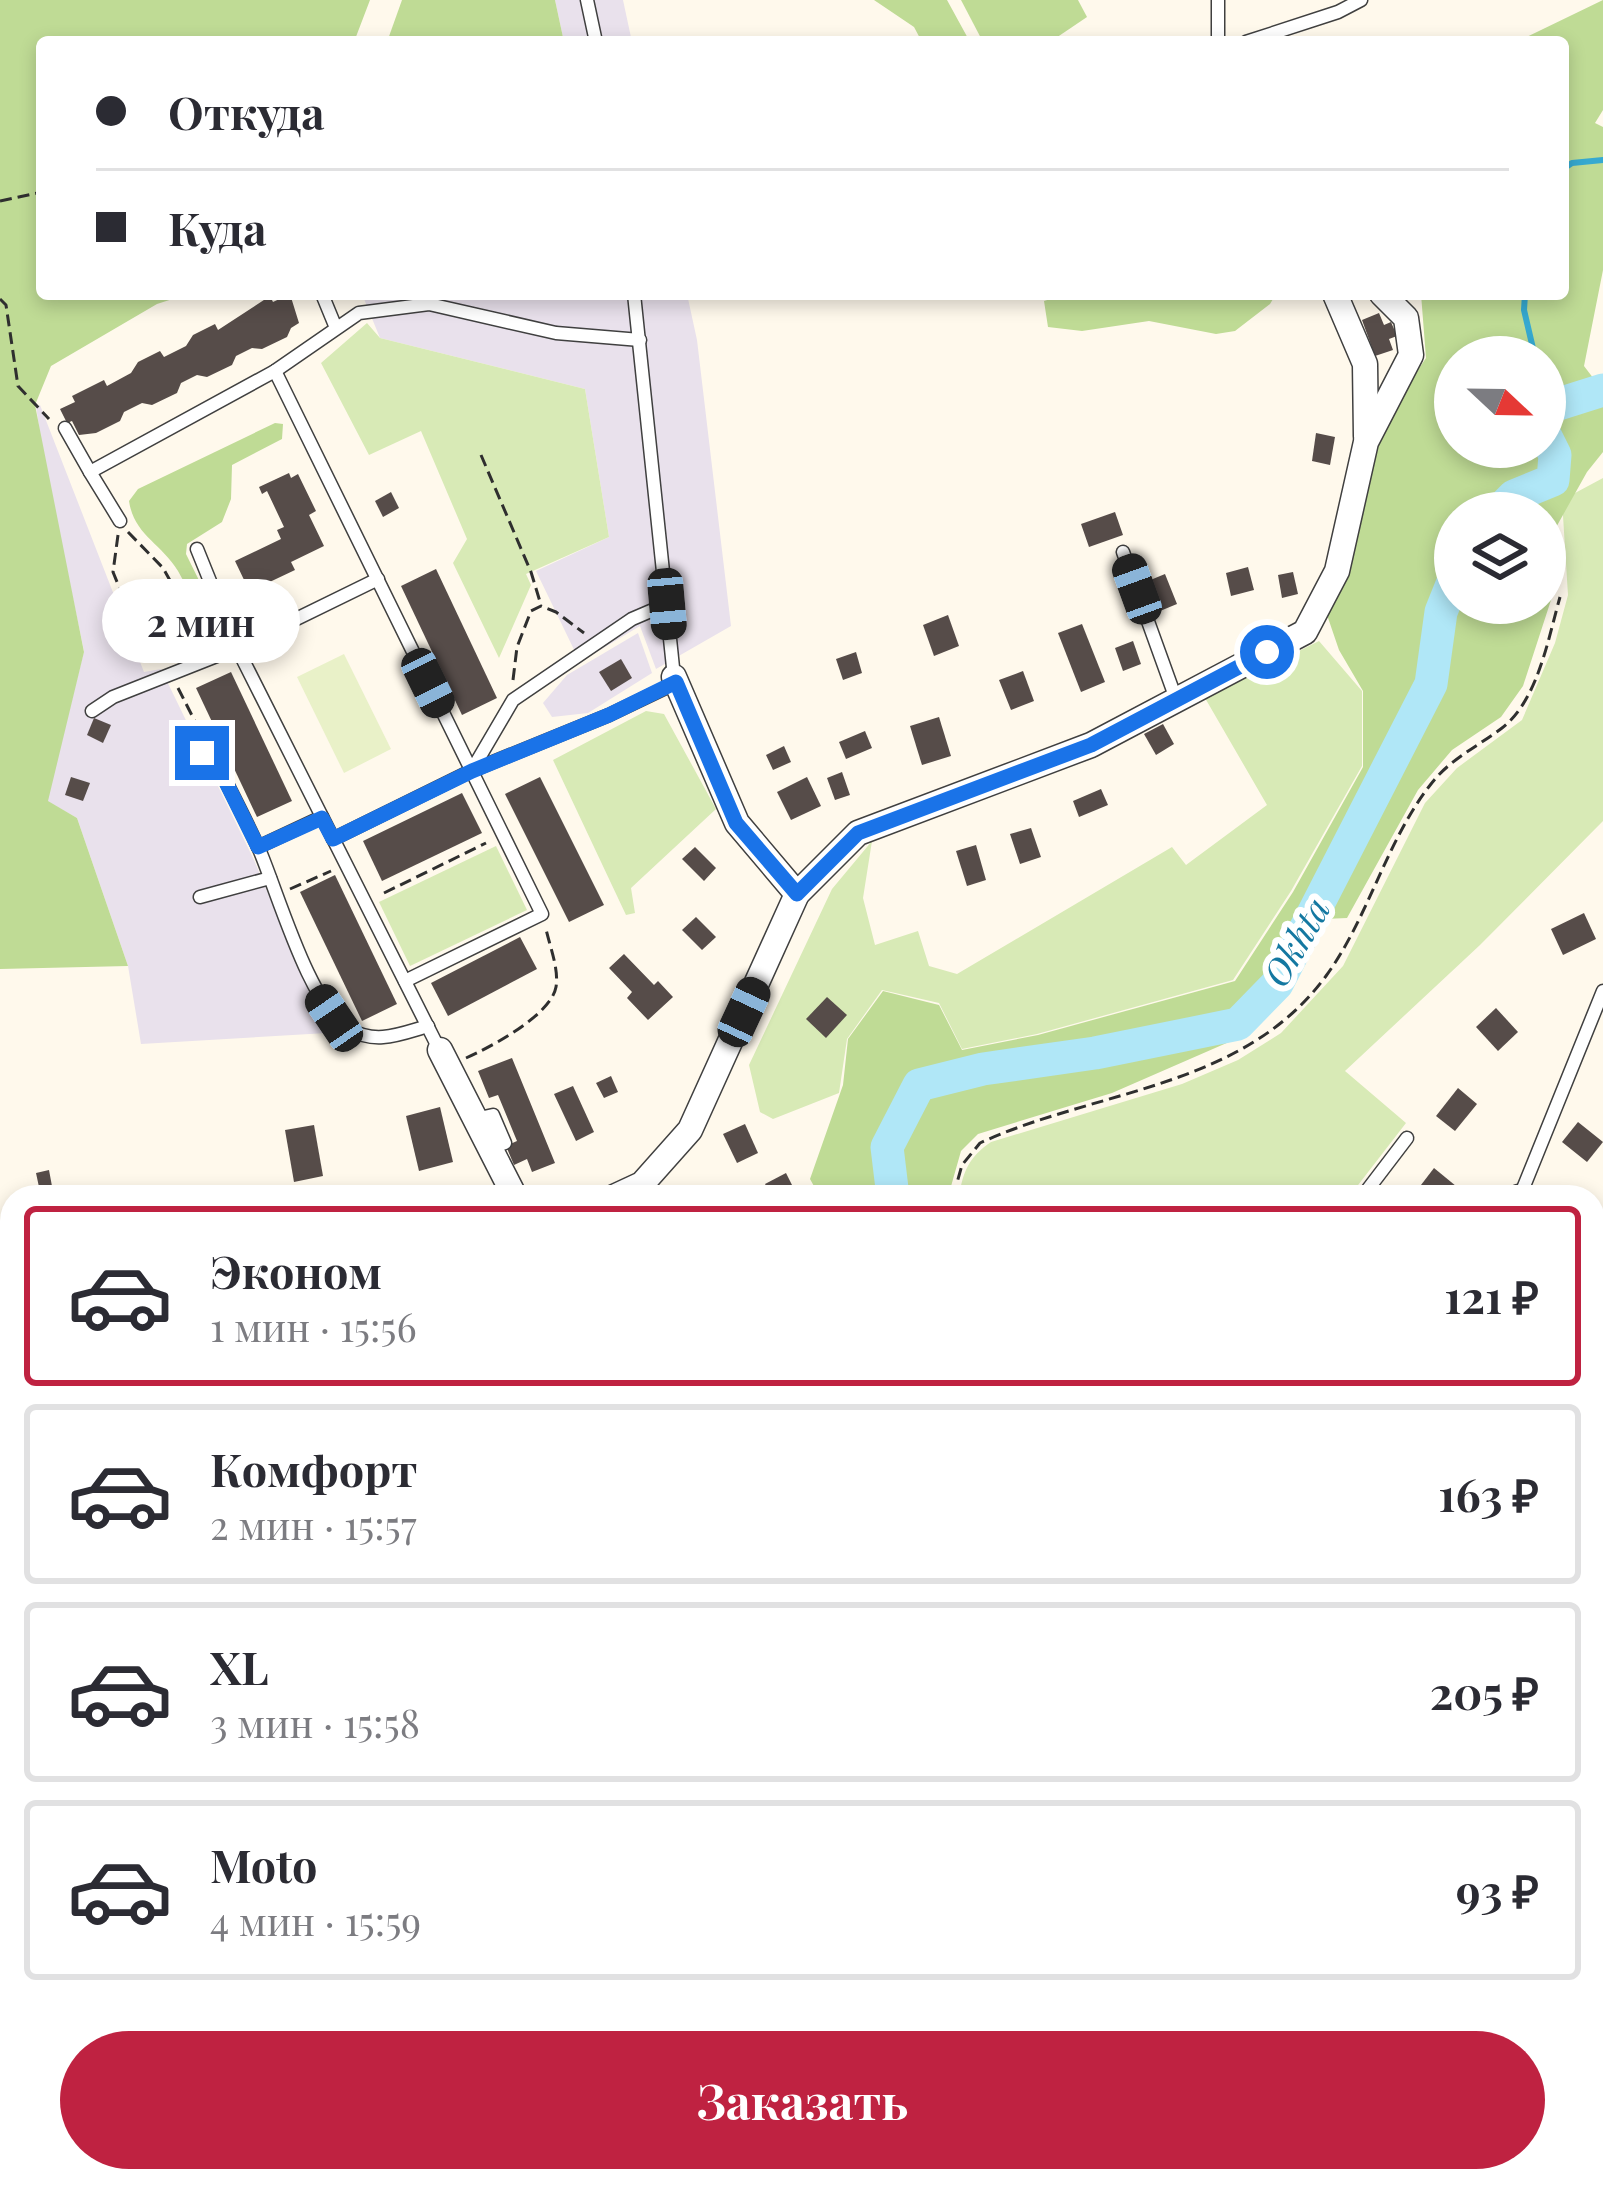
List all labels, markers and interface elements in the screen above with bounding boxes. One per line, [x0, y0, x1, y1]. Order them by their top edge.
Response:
text: Откуда [168, 81, 325, 141]
text: Куда [168, 197, 267, 257]
north arrow [1434, 336, 1566, 468]
map controls [1434, 336, 1566, 624]
button: layers [1434, 492, 1566, 624]
car [1108, 549, 1166, 629]
car [646, 567, 688, 641]
callout: 2 мин [103, 579, 301, 663]
text: 2 мин [147, 595, 255, 647]
route start [1240, 625, 1294, 679]
car [396, 643, 460, 723]
route end [175, 726, 229, 780]
water label: Okhta [1250, 888, 1340, 994]
car [712, 972, 776, 1052]
car [299, 978, 369, 1058]
text: Эконом [210, 1240, 382, 1300]
icon: car [66, 1242, 174, 1350]
text: 121 ₽ [1444, 1265, 1539, 1325]
text: 1 мин · 15:56 [210, 1300, 417, 1352]
text: Комфорт [210, 1438, 417, 1498]
icon: car [66, 1440, 174, 1548]
text: 163 ₽ [1438, 1463, 1539, 1523]
text: 2 мин · 15:57 [210, 1498, 417, 1550]
text: XL [210, 1636, 269, 1696]
icon: car [66, 1638, 174, 1746]
text: 205 ₽ [1430, 1661, 1539, 1721]
text: 3 мин · 15:58 [210, 1696, 420, 1748]
text: Moto [210, 1834, 317, 1894]
icon: car [66, 1836, 174, 1944]
text: 93 ₽ [1456, 1859, 1539, 1919]
text: 4 мин · 15:59 [210, 1894, 421, 1946]
button: Заказать [60, 2031, 1545, 2169]

